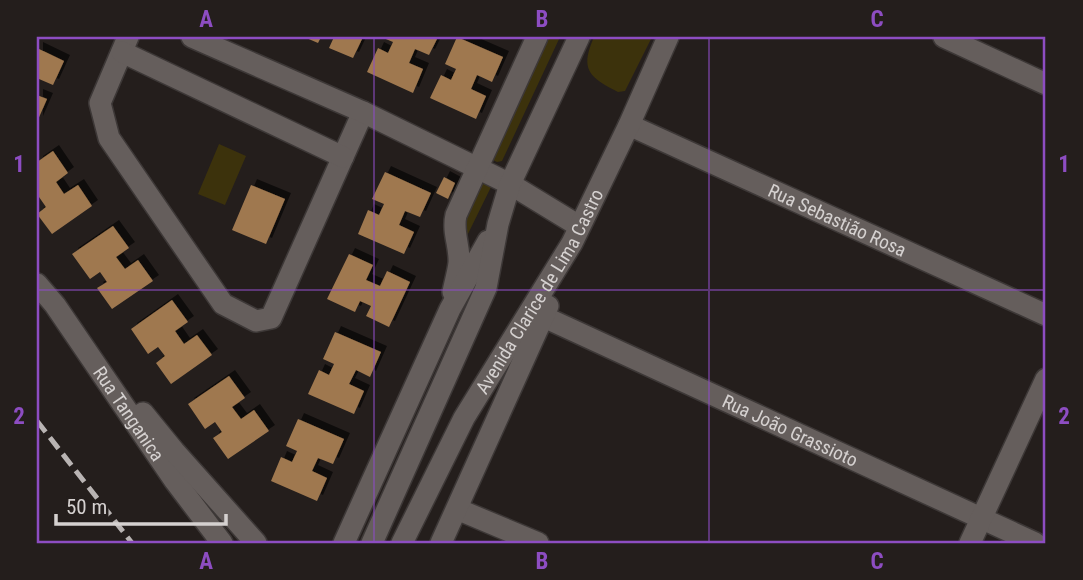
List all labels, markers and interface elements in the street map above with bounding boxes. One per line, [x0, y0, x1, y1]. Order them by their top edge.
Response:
text: A [199, 6, 213, 33]
text: B [536, 6, 548, 33]
text: C [870, 6, 884, 33]
text: 1 [13, 151, 25, 178]
text: 1 [1058, 151, 1070, 178]
street label: Rua Sebastião Rosa [765, 179, 910, 262]
street label: Avenida Clarice de Lima Castro [471, 185, 608, 398]
street label: Rua Tanganica [88, 362, 169, 466]
street label: Rua João Grassioto [719, 390, 861, 472]
text: 2 [13, 403, 25, 430]
text: 2 [1058, 403, 1070, 430]
scale bar [56, 482, 226, 526]
text: 50 m [66, 495, 107, 519]
text: A [199, 548, 213, 575]
text: B [536, 548, 548, 575]
text: C [870, 548, 884, 575]

